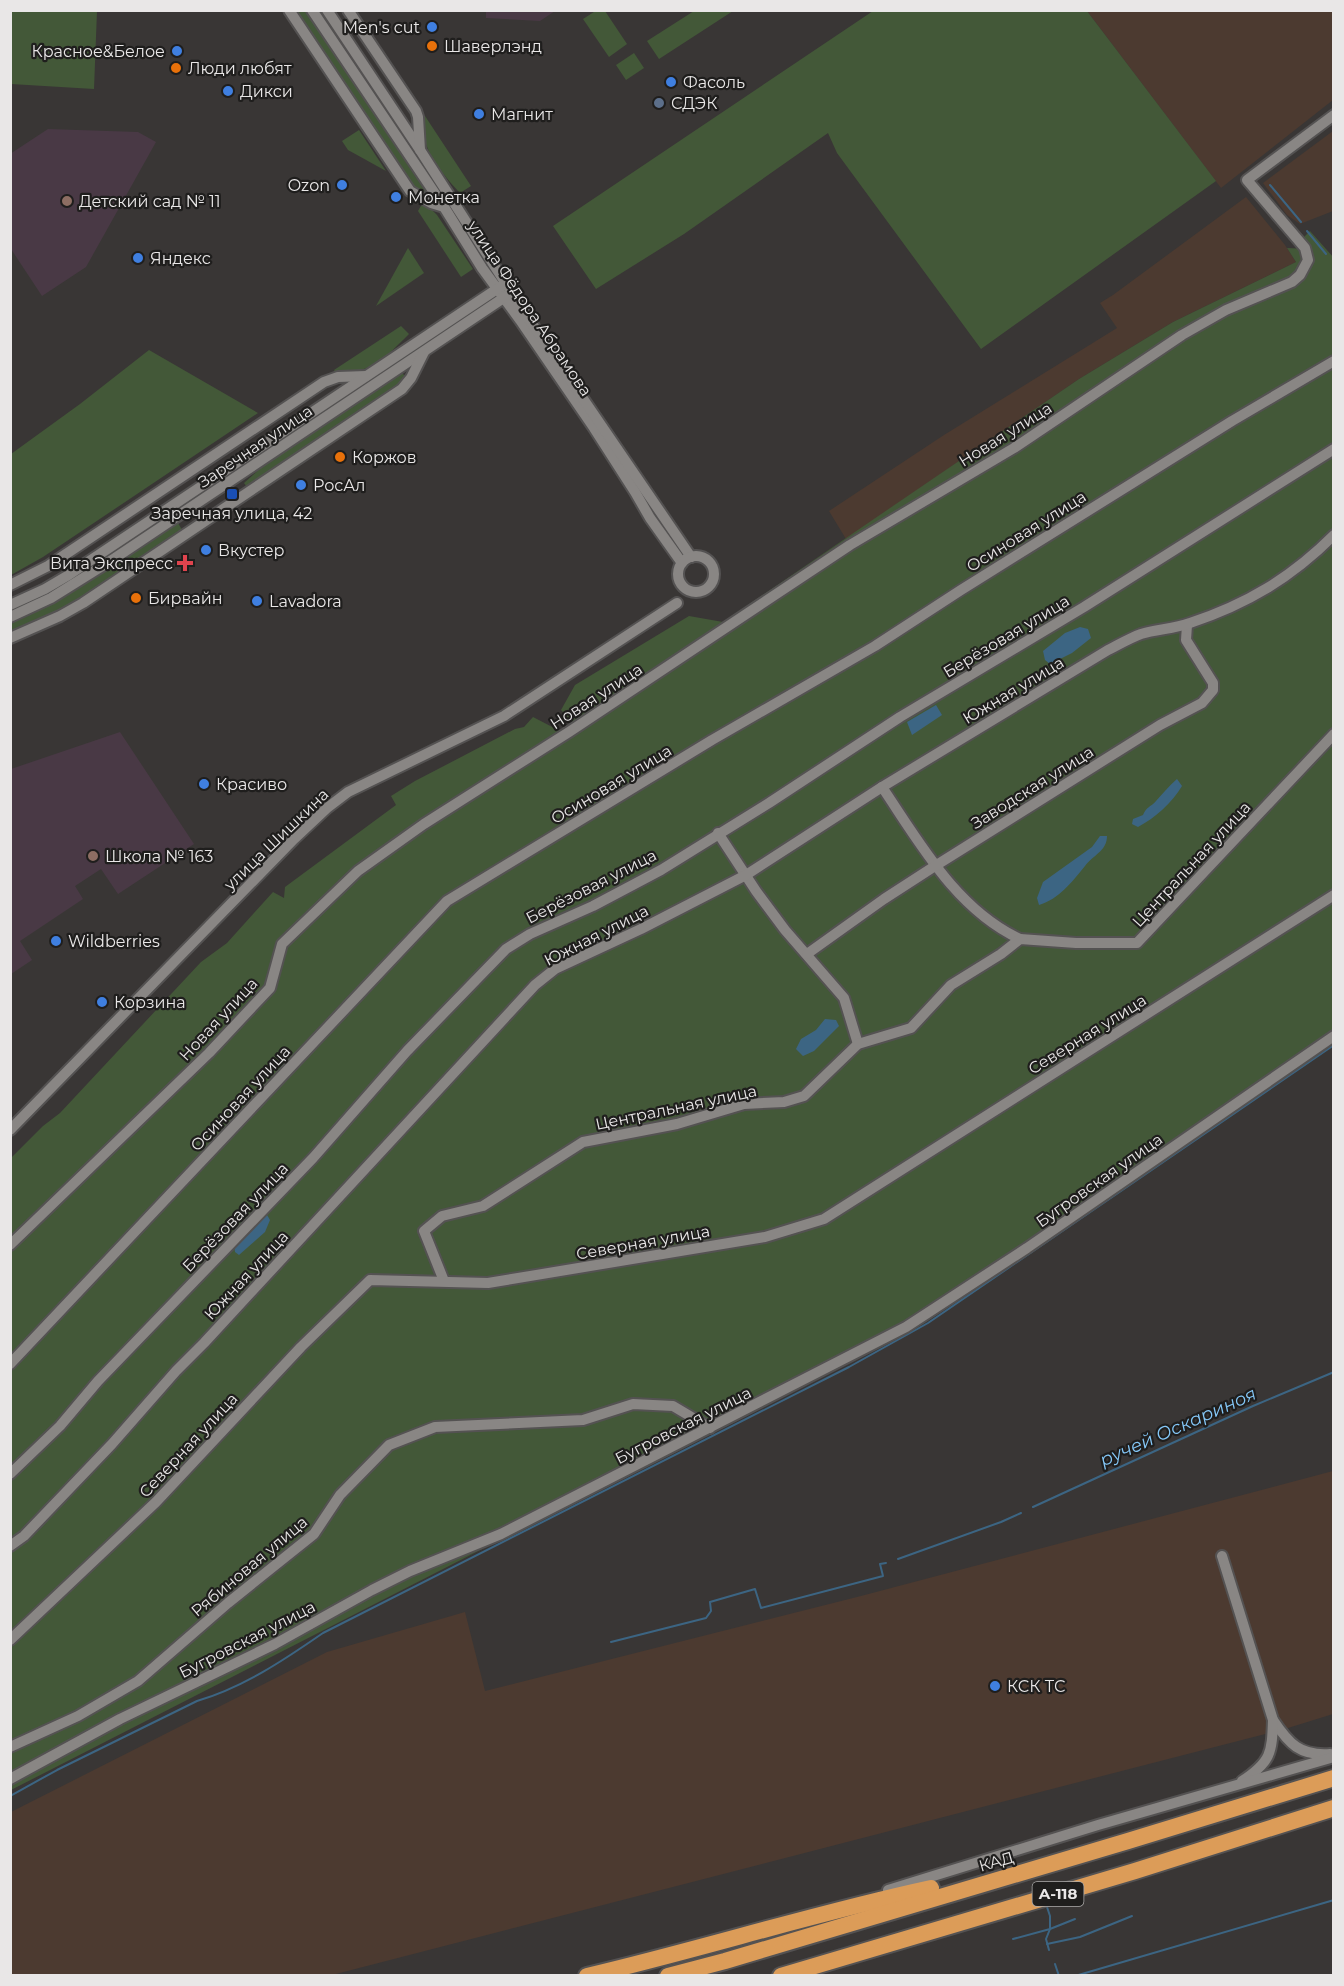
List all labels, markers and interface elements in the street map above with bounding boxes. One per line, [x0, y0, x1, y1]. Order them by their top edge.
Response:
place label: Men's cut [343, 18, 421, 37]
marker: Men's cut [425, 20, 439, 34]
place label: Шаверлэнд [444, 37, 542, 56]
marker: Шаверлэнд [425, 39, 439, 53]
place label: Красное&Белое [32, 42, 165, 61]
marker: Красное&Белое [170, 44, 184, 58]
place label: Люди любят [188, 59, 292, 78]
marker: Люди любят [169, 61, 183, 75]
place label: Фасоль [683, 73, 745, 92]
marker: Фасоль [664, 75, 678, 89]
place label: Дикси [240, 82, 293, 101]
marker: Дикси [221, 84, 235, 98]
place label: СДЭК [671, 94, 717, 113]
marker: СДЭК [652, 96, 666, 110]
place label: Магнит [491, 105, 553, 124]
marker: Магнит [472, 107, 486, 121]
place label: Ozon [288, 176, 330, 195]
marker: Ozon [335, 178, 349, 192]
place label: Монетка [408, 188, 480, 207]
marker: Монетка [389, 190, 403, 204]
place label: Детский сад № 11 [79, 192, 221, 211]
marker: Детский сад № 11 [60, 194, 74, 208]
street label: улица Фёдора Абрамова [463, 216, 596, 400]
place label: Яндекс [150, 249, 211, 268]
marker: Яндекс [131, 251, 145, 265]
street label: Новая улица [955, 398, 1055, 471]
street label: Заречная улица [195, 401, 316, 492]
place label: Коржов [352, 448, 416, 467]
marker: Коржов [333, 450, 347, 464]
place label: РосАл [313, 476, 365, 495]
marker: РосАл [294, 478, 308, 492]
marker: Заречная улица, 42 [225, 487, 239, 501]
street label: Осиновая улица [963, 487, 1090, 576]
place label: Заречная улица, 42 [152, 504, 312, 523]
place label: Вкустер [218, 541, 285, 560]
marker: Вкустер [199, 543, 213, 557]
place label: Вита Экспресс [50, 554, 173, 573]
marker: Вита Экспресс [178, 556, 192, 570]
place label: Бирвайн [148, 589, 222, 608]
marker: Бирвайн [129, 591, 143, 605]
street label: Берёзовая улица [940, 591, 1073, 682]
place label: Lavadora [269, 592, 342, 611]
marker: Lavadora [250, 594, 264, 608]
street label: Южная улица [959, 653, 1067, 728]
street label: Новая улица [547, 660, 646, 733]
street label: Осиновая улица [547, 741, 675, 828]
street label: Заводская улица [968, 742, 1097, 833]
place label: Красиво [216, 775, 287, 794]
marker: Красиво [197, 777, 211, 791]
street label: улица Шишкина [219, 785, 333, 895]
street label: Центральная улица [1128, 798, 1254, 931]
street label: Берёзовая улица [523, 845, 660, 928]
place label: Школа № 163 [105, 847, 213, 866]
marker: Школа № 163 [86, 849, 100, 863]
street label: Южная улица [541, 901, 652, 970]
place label: Wildberries [68, 932, 160, 951]
marker: Wildberries [49, 934, 63, 948]
street label: Новая улица [175, 974, 262, 1065]
street label: Северная улица [1025, 990, 1150, 1078]
place label: Корзина [114, 993, 186, 1012]
marker: Корзина [95, 995, 109, 1009]
street label: Осиновая улица [187, 1042, 294, 1155]
street label: Центральная улица [594, 1081, 759, 1134]
street label: Бугровская улица [1032, 1130, 1166, 1231]
street label: Берёзовая улица [179, 1159, 292, 1276]
street label: Северная улица [575, 1221, 711, 1264]
street label: Южная улица [200, 1227, 292, 1324]
street label: Бугровская улица [612, 1383, 754, 1468]
water label: ручей Оскариноя [1096, 1383, 1260, 1471]
street label: Северная улица [135, 1389, 242, 1501]
street label: Рябиновая улица [187, 1512, 311, 1621]
street label: Бугровская улица [176, 1597, 318, 1682]
place label: КСК ТС [1007, 1677, 1065, 1696]
marker: КСК ТС [988, 1679, 1002, 1693]
street label: КАД [977, 1847, 1016, 1875]
road number: А-118 [1032, 1882, 1084, 1906]

